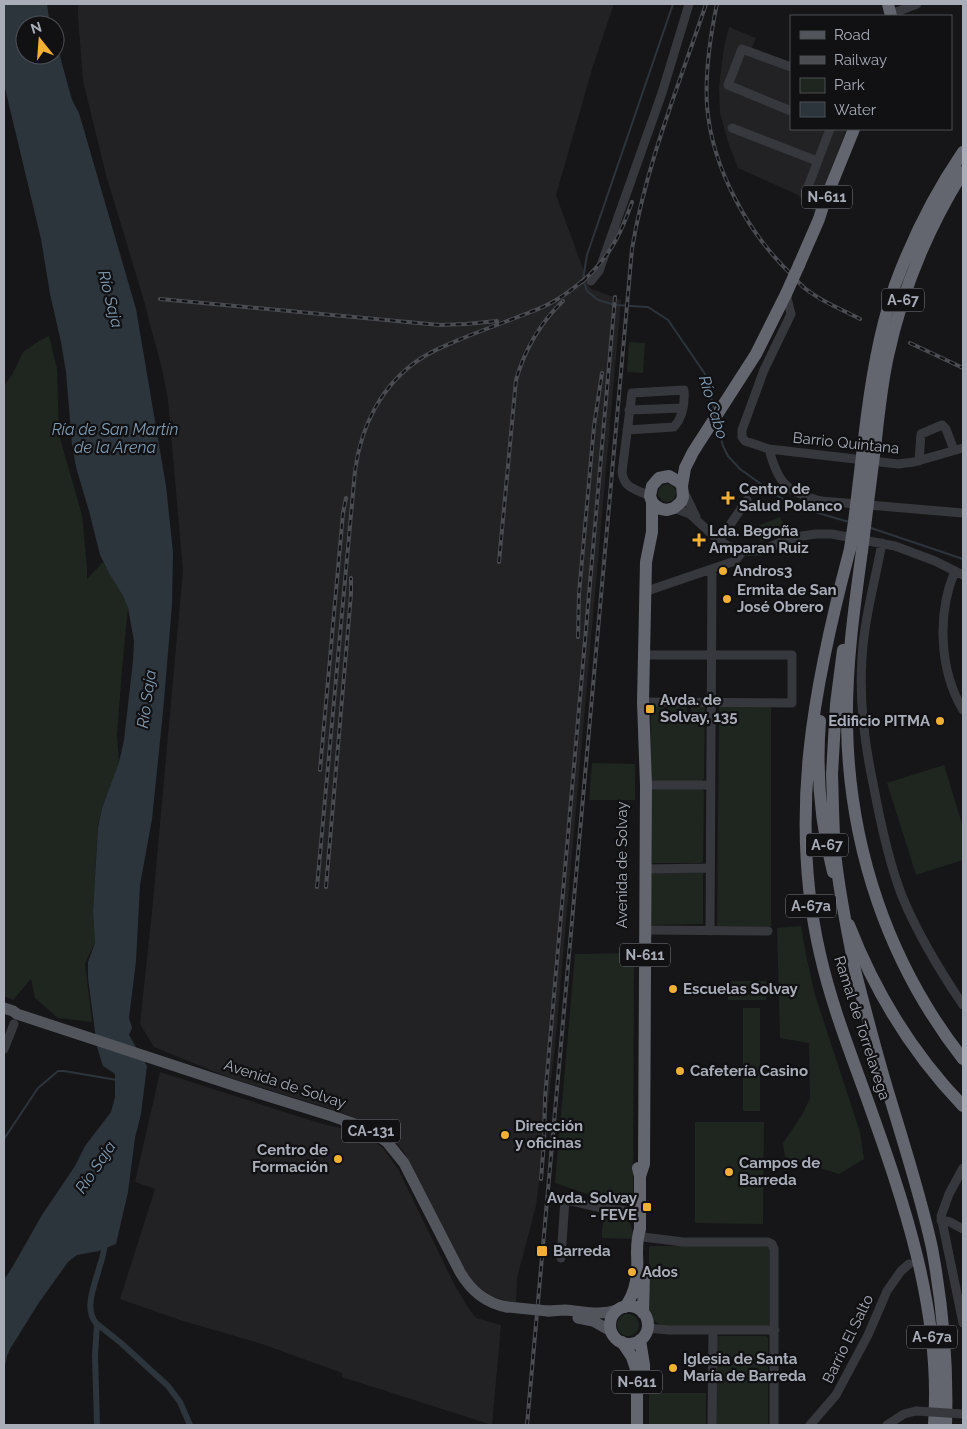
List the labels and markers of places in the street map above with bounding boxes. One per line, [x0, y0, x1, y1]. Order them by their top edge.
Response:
place label: Centro de Salud Polanco [739, 480, 842, 515]
marker: Centro de Salud Polanco [721, 491, 735, 505]
place label: Lda. Begoña Amparan Ruiz [709, 522, 809, 557]
marker: Lda. Begoña Amparan Ruiz [693, 534, 705, 546]
place label: Andros3 [733, 562, 792, 580]
marker: Andros3 [717, 565, 729, 577]
place label: Ermita de San José Obrero [737, 581, 837, 616]
marker: Ermita de San José Obrero [721, 593, 733, 605]
place label: Avda. de Solvay, 135 [660, 691, 737, 726]
marker: Avda. de Solvay, 135 [644, 703, 656, 715]
place label: Edificio PITMA [828, 712, 931, 730]
marker: Edificio PITMA [934, 715, 946, 727]
place label: Escuelas Solvay [683, 980, 798, 998]
marker: Escuelas Solvay [667, 983, 679, 995]
place label: Cafetería Casino [690, 1062, 808, 1080]
marker: Cafetería Casino [674, 1065, 686, 1077]
place label: Dirección y oficinas [515, 1117, 583, 1152]
marker: Dirección y oficinas [499, 1129, 511, 1141]
place label: Centro de Formación [252, 1141, 328, 1176]
marker: Centro de Formación [332, 1153, 344, 1165]
place label: Campos de Barreda [739, 1154, 820, 1189]
marker: Campos de Barreda [723, 1166, 735, 1178]
place label: Avda. Solvay - FEVE [547, 1189, 638, 1224]
marker: Avda. Solvay - FEVE [641, 1201, 653, 1213]
place label: Barreda [553, 1242, 611, 1260]
marker: Barreda [535, 1244, 549, 1258]
place label: Ados [642, 1263, 678, 1281]
marker: Ados [626, 1266, 638, 1278]
place label: Iglesia de Santa María de Barreda [683, 1350, 807, 1385]
marker: Iglesia de Santa María de Barreda [667, 1362, 679, 1374]

